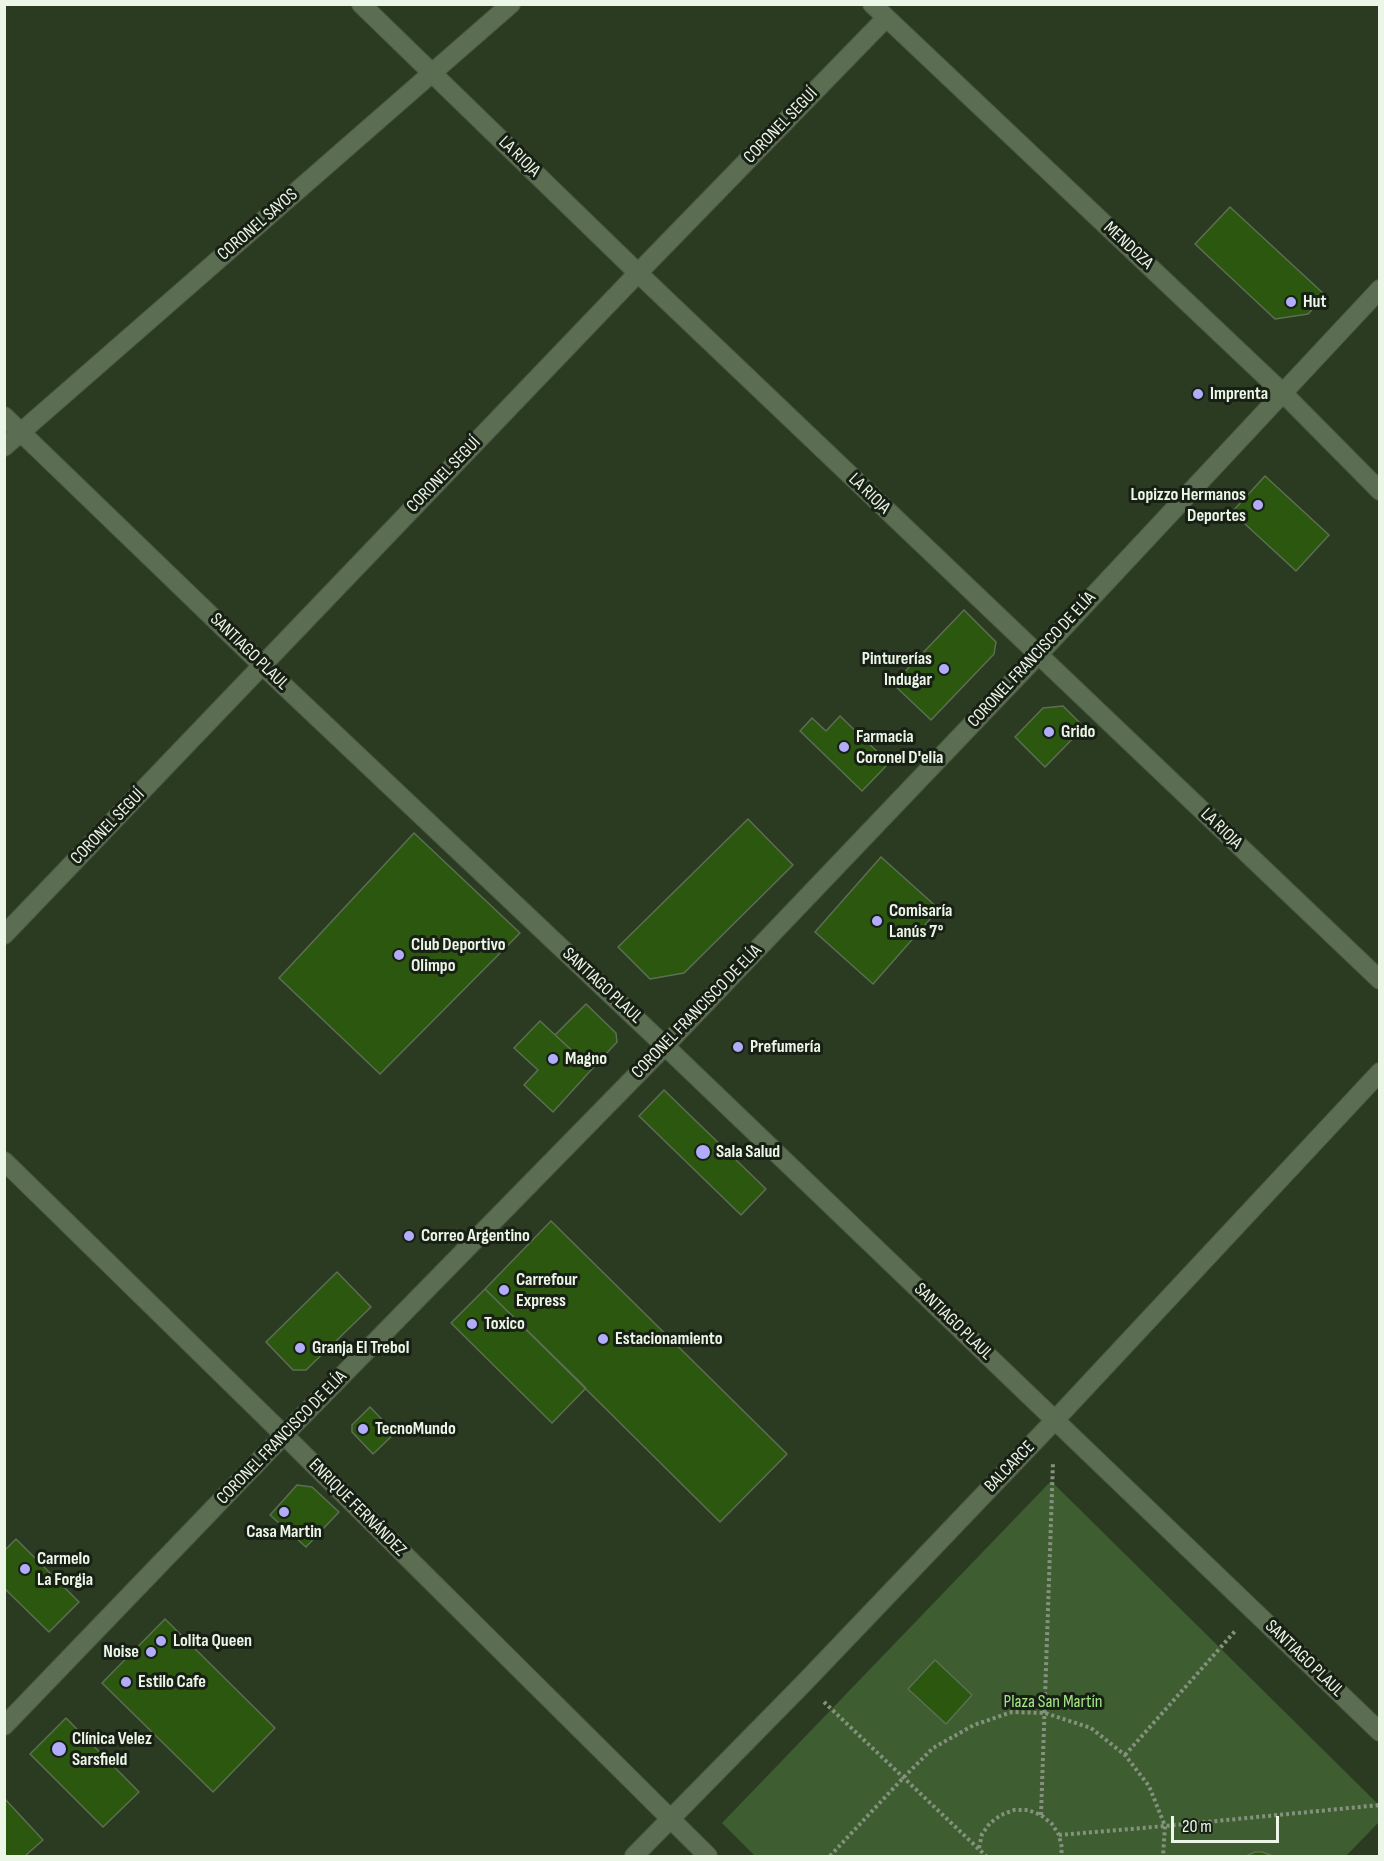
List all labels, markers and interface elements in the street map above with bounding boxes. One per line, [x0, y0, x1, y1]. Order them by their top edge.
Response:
street label: CORONEL SEGUÍ [739, 84, 823, 168]
street label: LA RIOJA [494, 132, 544, 182]
street label: CORONEL SAYOS [214, 184, 302, 266]
street label: MENDOZA [1099, 218, 1157, 274]
place label: Hut [1303, 291, 1326, 313]
marker: Hut [1284, 295, 1298, 309]
place label: Imprenta [1210, 383, 1268, 405]
marker: Imprenta [1191, 387, 1205, 401]
street label: CORONEL SEGUÍ [402, 433, 486, 517]
street label: LA RIOJA [844, 469, 894, 519]
place label: Lopizzo Hermanos Deportes [1131, 484, 1246, 526]
marker: Lopizzo Hermanos Deportes [1251, 498, 1265, 512]
street label: CORONEL FRANCISCO DE ELÍA [963, 588, 1101, 732]
street label: SANTIAGO PLAUL [205, 609, 293, 695]
place label: Pinturerías Indugar [862, 648, 932, 690]
marker: Pinturerías Indugar [937, 662, 951, 676]
place label: Grido [1061, 721, 1095, 743]
marker: Grido [1042, 725, 1056, 739]
place label: Farmacia Coronel D'elia [856, 726, 943, 768]
marker: Farmacia Coronel D'elia [837, 740, 851, 754]
street label: CORONEL SEGUÍ [66, 785, 150, 869]
street label: LA RIOJA [1196, 804, 1246, 854]
place label: Comisaría Lanús 7° [889, 900, 952, 942]
marker: Comisaría Lanús 7° [870, 914, 884, 928]
place label: Club Deportivo Olimpo [411, 934, 506, 976]
street label: CORONEL FRANCISCO DE ELÍA [627, 941, 767, 1083]
street label: SANTIAGO PLAUL [558, 944, 646, 1028]
marker: Club Deportivo Olimpo [392, 948, 406, 962]
place label: Prefumería [750, 1036, 821, 1058]
marker: Prefumería [731, 1040, 745, 1054]
place label: Magno [565, 1048, 607, 1070]
marker: Magno [546, 1052, 560, 1066]
place label: Sala Salud [716, 1141, 780, 1163]
marker: Sala Salud [694, 1143, 712, 1161]
place label: Correo Argentino [421, 1225, 530, 1247]
marker: Correo Argentino [402, 1229, 416, 1243]
place label: Carrefour Express [516, 1269, 578, 1312]
street label: SANTIAGO PLAUL [909, 1279, 997, 1365]
marker: Carrefour Express [497, 1283, 511, 1297]
place label: Toxico [484, 1313, 525, 1335]
marker: Toxico [465, 1317, 479, 1331]
place label: Estacionamiento [615, 1328, 723, 1350]
marker: Estacionamiento [596, 1332, 610, 1346]
place label: Granja El Trebol [312, 1337, 409, 1359]
marker: Granja El Trebol [293, 1341, 307, 1355]
street label: CORONEL FRANCISCO DE ELÍA [212, 1367, 352, 1509]
place label: TecnoMundo [375, 1418, 456, 1440]
marker: TecnoMundo [356, 1422, 370, 1436]
street label: BALCARCE [980, 1437, 1040, 1497]
street label: ENRIQUE FERNÁNDEZ [304, 1455, 410, 1561]
marker: Casa Martin [277, 1505, 291, 1519]
place label: Casa Martin [246, 1521, 322, 1543]
place label: Carmelo La Forgia [37, 1548, 93, 1590]
marker: Carmelo La Forgia [18, 1562, 32, 1576]
street label: SANTIAGO PLAUL [1260, 1616, 1348, 1702]
place label: Lolita Queen [173, 1630, 252, 1652]
marker: Lolita Queen [154, 1634, 168, 1648]
place label: Noise [103, 1641, 139, 1663]
marker: Noise [144, 1645, 158, 1659]
place label: Estilo Cafe [138, 1671, 206, 1693]
marker: Estilo Cafe [119, 1675, 133, 1689]
park label: Plaza San Martín [1004, 1691, 1102, 1713]
place label: Clínica Velez Sarsfield [72, 1728, 152, 1770]
marker: Clínica Velez Sarsfield [50, 1740, 68, 1758]
scale bar [1174, 1804, 1282, 1842]
text: 20 m [1182, 1816, 1212, 1837]

